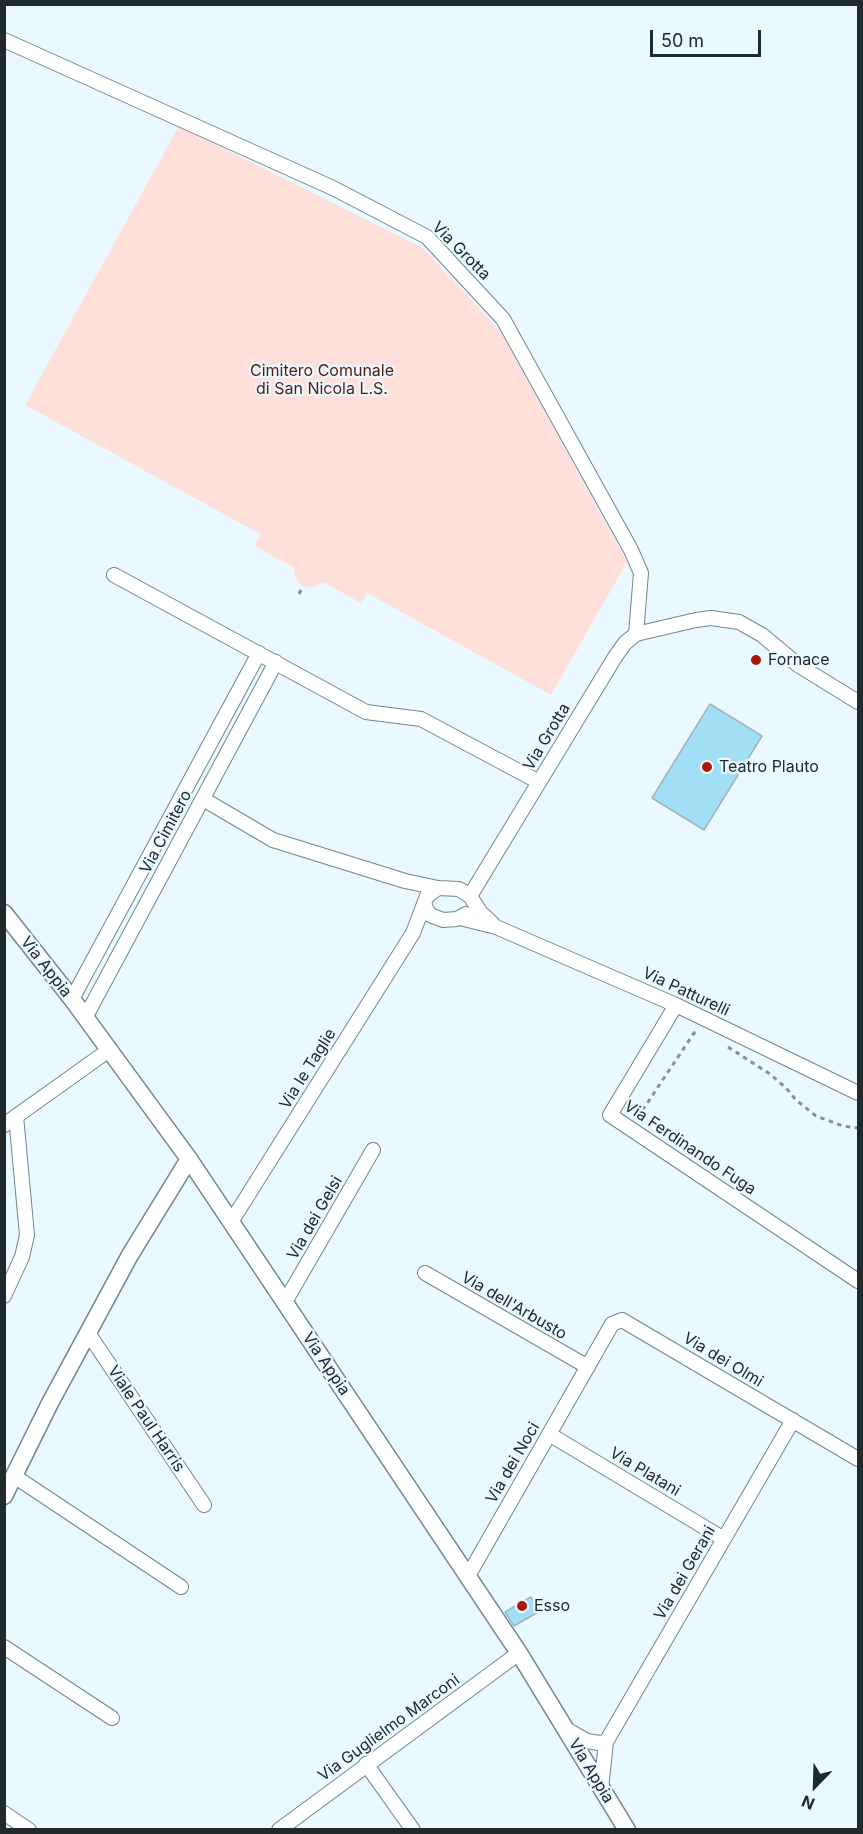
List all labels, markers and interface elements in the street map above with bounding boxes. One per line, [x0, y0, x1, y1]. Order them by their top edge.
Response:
scale bar [653, 18, 764, 56]
text: 50 m [661, 30, 704, 51]
street label: Via Grotta [428, 218, 494, 284]
park label: Cimitero Comunale di San Nicola L.S. [250, 361, 394, 399]
place label: Fornace [768, 650, 830, 670]
marker: Fornace [749, 653, 763, 667]
street label: Via Grotta [520, 700, 574, 774]
place label: Teatro Plauto [719, 757, 819, 777]
marker: Teatro Plauto [700, 760, 714, 774]
street label: Via Cimitero [136, 787, 196, 877]
street label: Via Appia [16, 933, 76, 1001]
street label: Via Patturelli [639, 963, 733, 1021]
street label: Via le Taglie [276, 1025, 340, 1113]
street label: Via Ferdinando Fuga [620, 1097, 760, 1199]
street label: Via dei Gelsi [283, 1173, 347, 1263]
street label: Via dell'Arbusto [458, 1268, 570, 1344]
street label: Via Appia [298, 1329, 354, 1399]
street label: Via dei Olmi [680, 1329, 766, 1391]
street label: Viale Paul Harris [103, 1362, 189, 1476]
street label: Via dei Noci [482, 1419, 544, 1507]
street label: Via Platani [606, 1443, 684, 1501]
street label: Via dei Gerani [650, 1523, 720, 1623]
place label: Esso [534, 1596, 570, 1616]
marker: Esso [515, 1599, 529, 1613]
street label: Via Guglielmo Marconi [315, 1670, 463, 1786]
street label: Via Appia [564, 1735, 618, 1807]
north arrow [785, 1756, 845, 1816]
text: N [798, 1791, 817, 1814]

